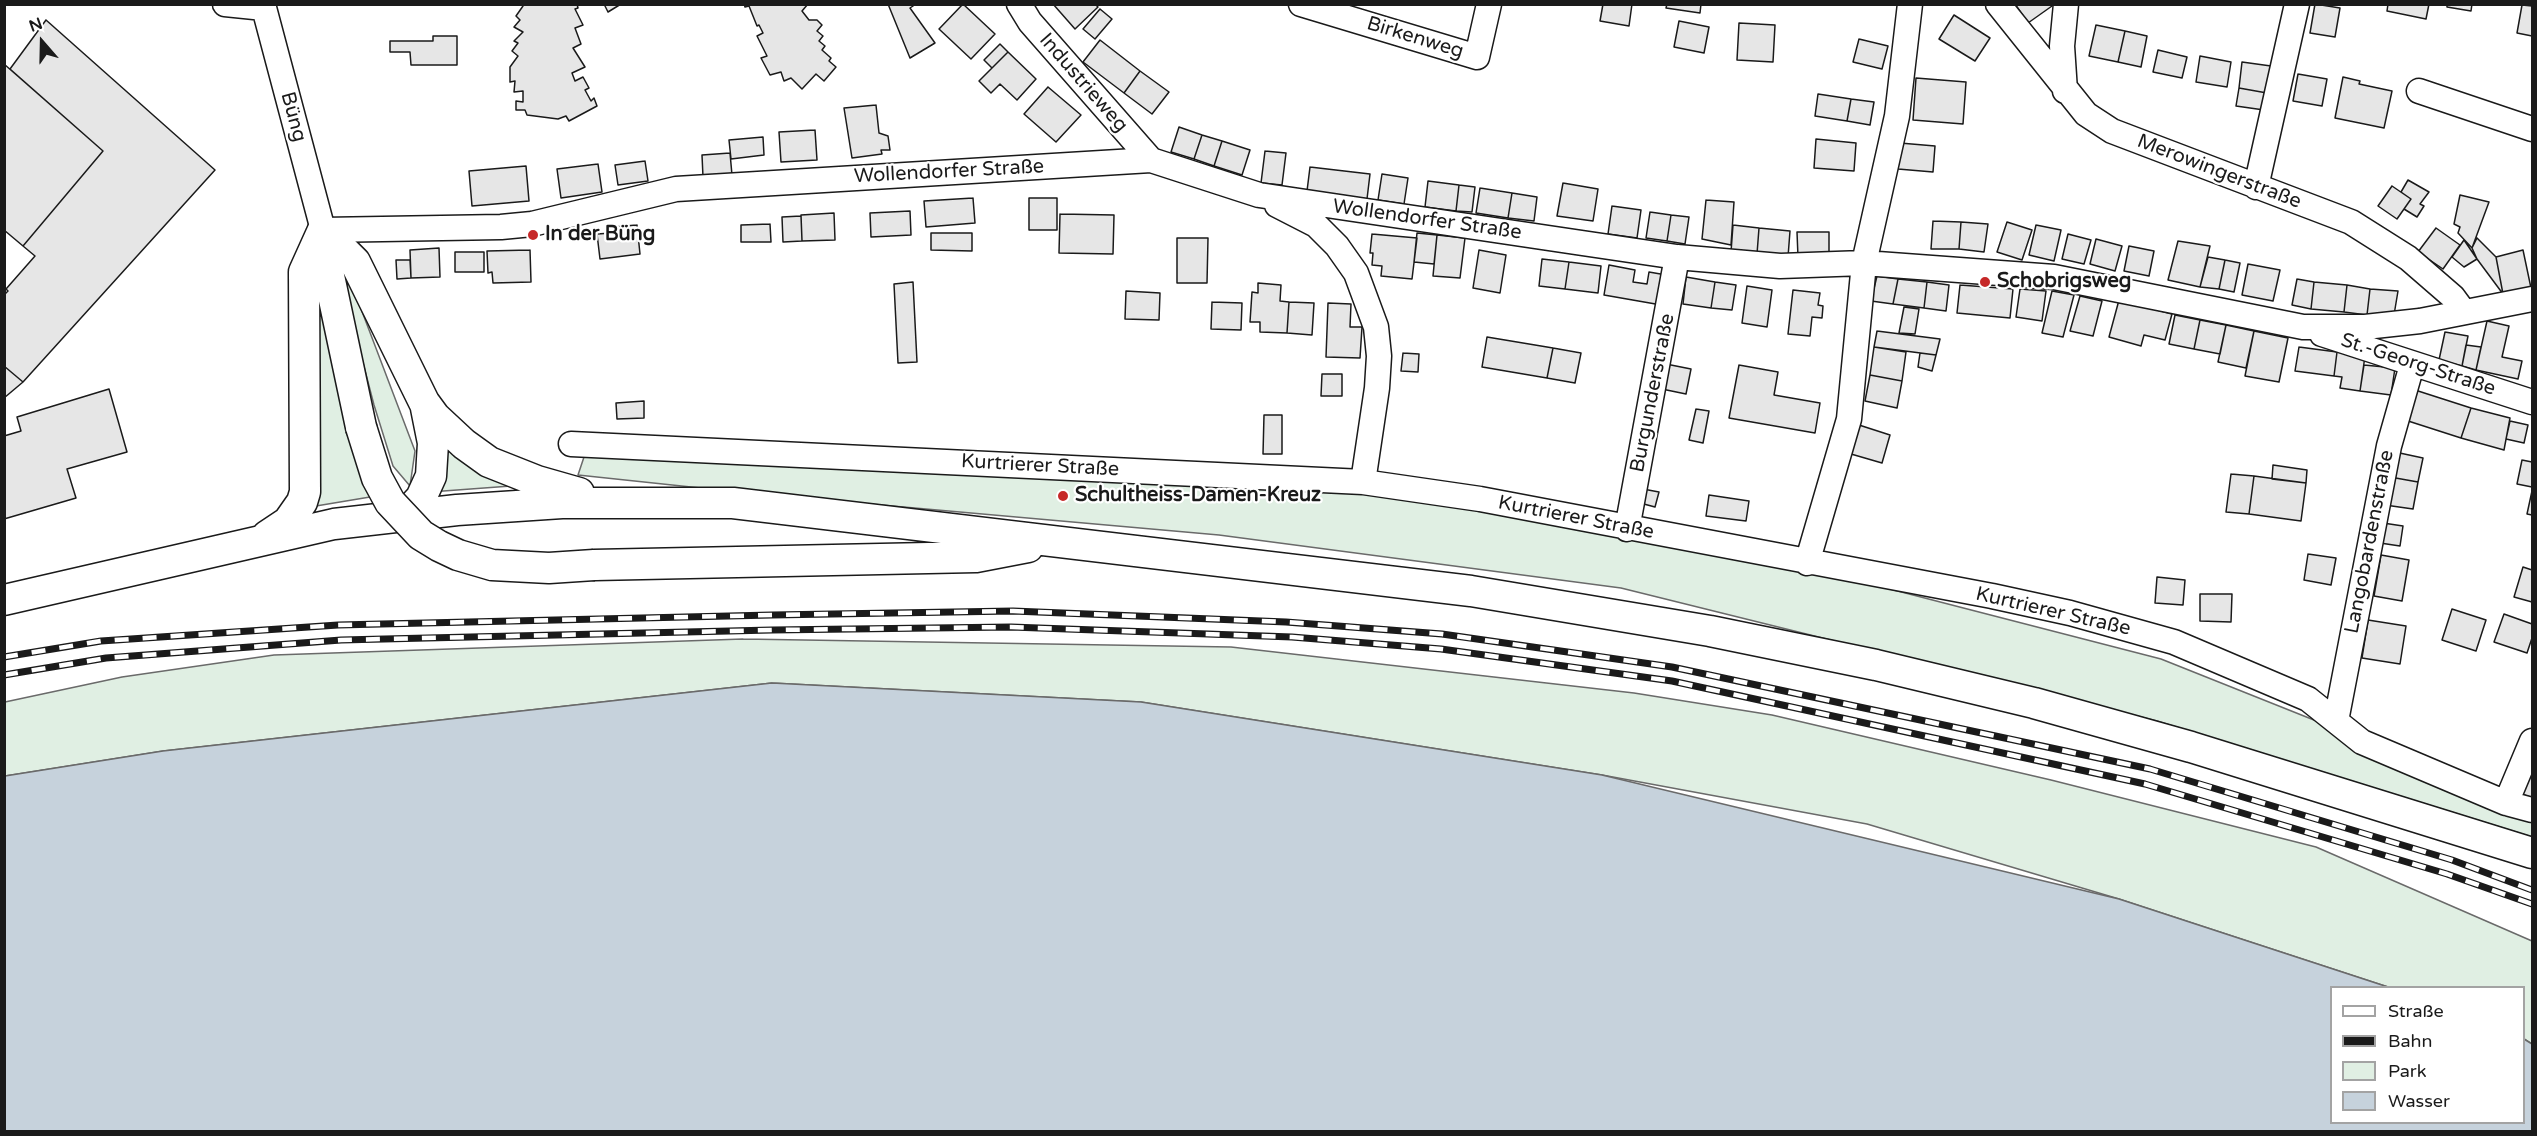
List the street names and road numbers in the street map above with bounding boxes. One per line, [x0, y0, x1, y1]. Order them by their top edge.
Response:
street label: Birkenweg [1364, 12, 1466, 64]
street label: Industrieweg [1034, 29, 1132, 137]
street label: Büng [275, 89, 311, 145]
street label: Merowingerstraße [2134, 130, 2304, 214]
street label: Wollendorfer Straße [853, 155, 1045, 189]
street label: Wollendorfer Straße [1331, 195, 1523, 245]
street label: Burgunderstraße [1626, 312, 1680, 474]
street label: St.-Georg-Straße [2338, 329, 2498, 401]
street label: Langobardenstraße [2340, 448, 2400, 636]
street label: Kurtrierer Straße [960, 450, 1120, 482]
street label: Kurtrierer Straße [1496, 491, 1656, 545]
street label: Kurtrierer Straße [1973, 583, 2133, 641]

